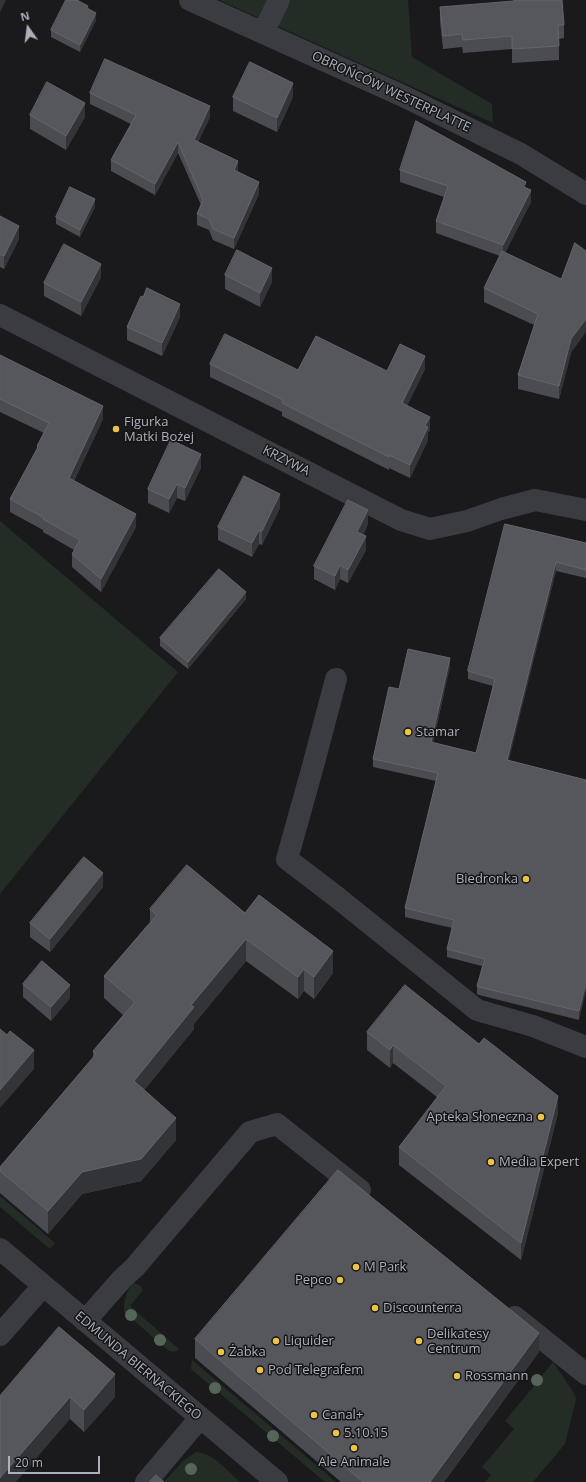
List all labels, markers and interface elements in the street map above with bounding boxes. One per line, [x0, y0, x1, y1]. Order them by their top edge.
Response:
north arrow [8, 8, 48, 48]
text: N [19, 8, 31, 24]
street label: OBROŃCÓW WESTERPLATTE [309, 48, 473, 136]
place label: Figurka Matki Bożej [124, 414, 194, 445]
marker: Figurka Matki Bożej [111, 424, 121, 434]
street label: KRZYWA [260, 442, 312, 480]
place label: Stamar [416, 724, 460, 740]
marker: Stamar [403, 727, 413, 737]
place label: Biedronka [456, 871, 518, 887]
marker: Biedronka [521, 874, 531, 884]
place label: Apteka Słoneczna [426, 1109, 533, 1125]
marker: Apteka Słoneczna [536, 1112, 546, 1122]
place label: Media Expert [499, 1154, 579, 1170]
marker: Media Expert [486, 1157, 496, 1167]
place label: M Park [364, 1259, 406, 1275]
marker: M Park [351, 1262, 361, 1272]
place label: Pepco [295, 1272, 332, 1288]
marker: Pepco [335, 1275, 345, 1285]
place label: Discounterra [383, 1300, 462, 1316]
marker: Discounterra [370, 1303, 380, 1313]
street label: EDMUNDA BIERNACKIEGO [72, 1308, 204, 1424]
place label: Delikatesy Centrum [427, 1326, 489, 1357]
place label: Liquider [284, 1333, 334, 1349]
marker: Liquider [271, 1336, 281, 1346]
marker: Delikatesy Centrum [414, 1336, 424, 1346]
place label: Żabka [229, 1344, 266, 1360]
marker: Żabka [216, 1347, 226, 1357]
place label: Pod Telegrafem [268, 1362, 363, 1378]
marker: Pod Telegrafem [255, 1365, 265, 1375]
place label: Rossmann [465, 1368, 528, 1384]
marker: Rossmann [452, 1371, 462, 1381]
place label: Canal+ [322, 1407, 363, 1423]
marker: Canal+ [309, 1410, 319, 1420]
place label: 5.10.15 [344, 1425, 388, 1441]
marker: 5.10.15 [331, 1428, 341, 1438]
marker: Ale Animale [349, 1443, 359, 1453]
scale bar [10, 1448, 102, 1474]
text: 20 m [15, 1454, 43, 1471]
place label: Ale Animale [318, 1454, 390, 1470]

